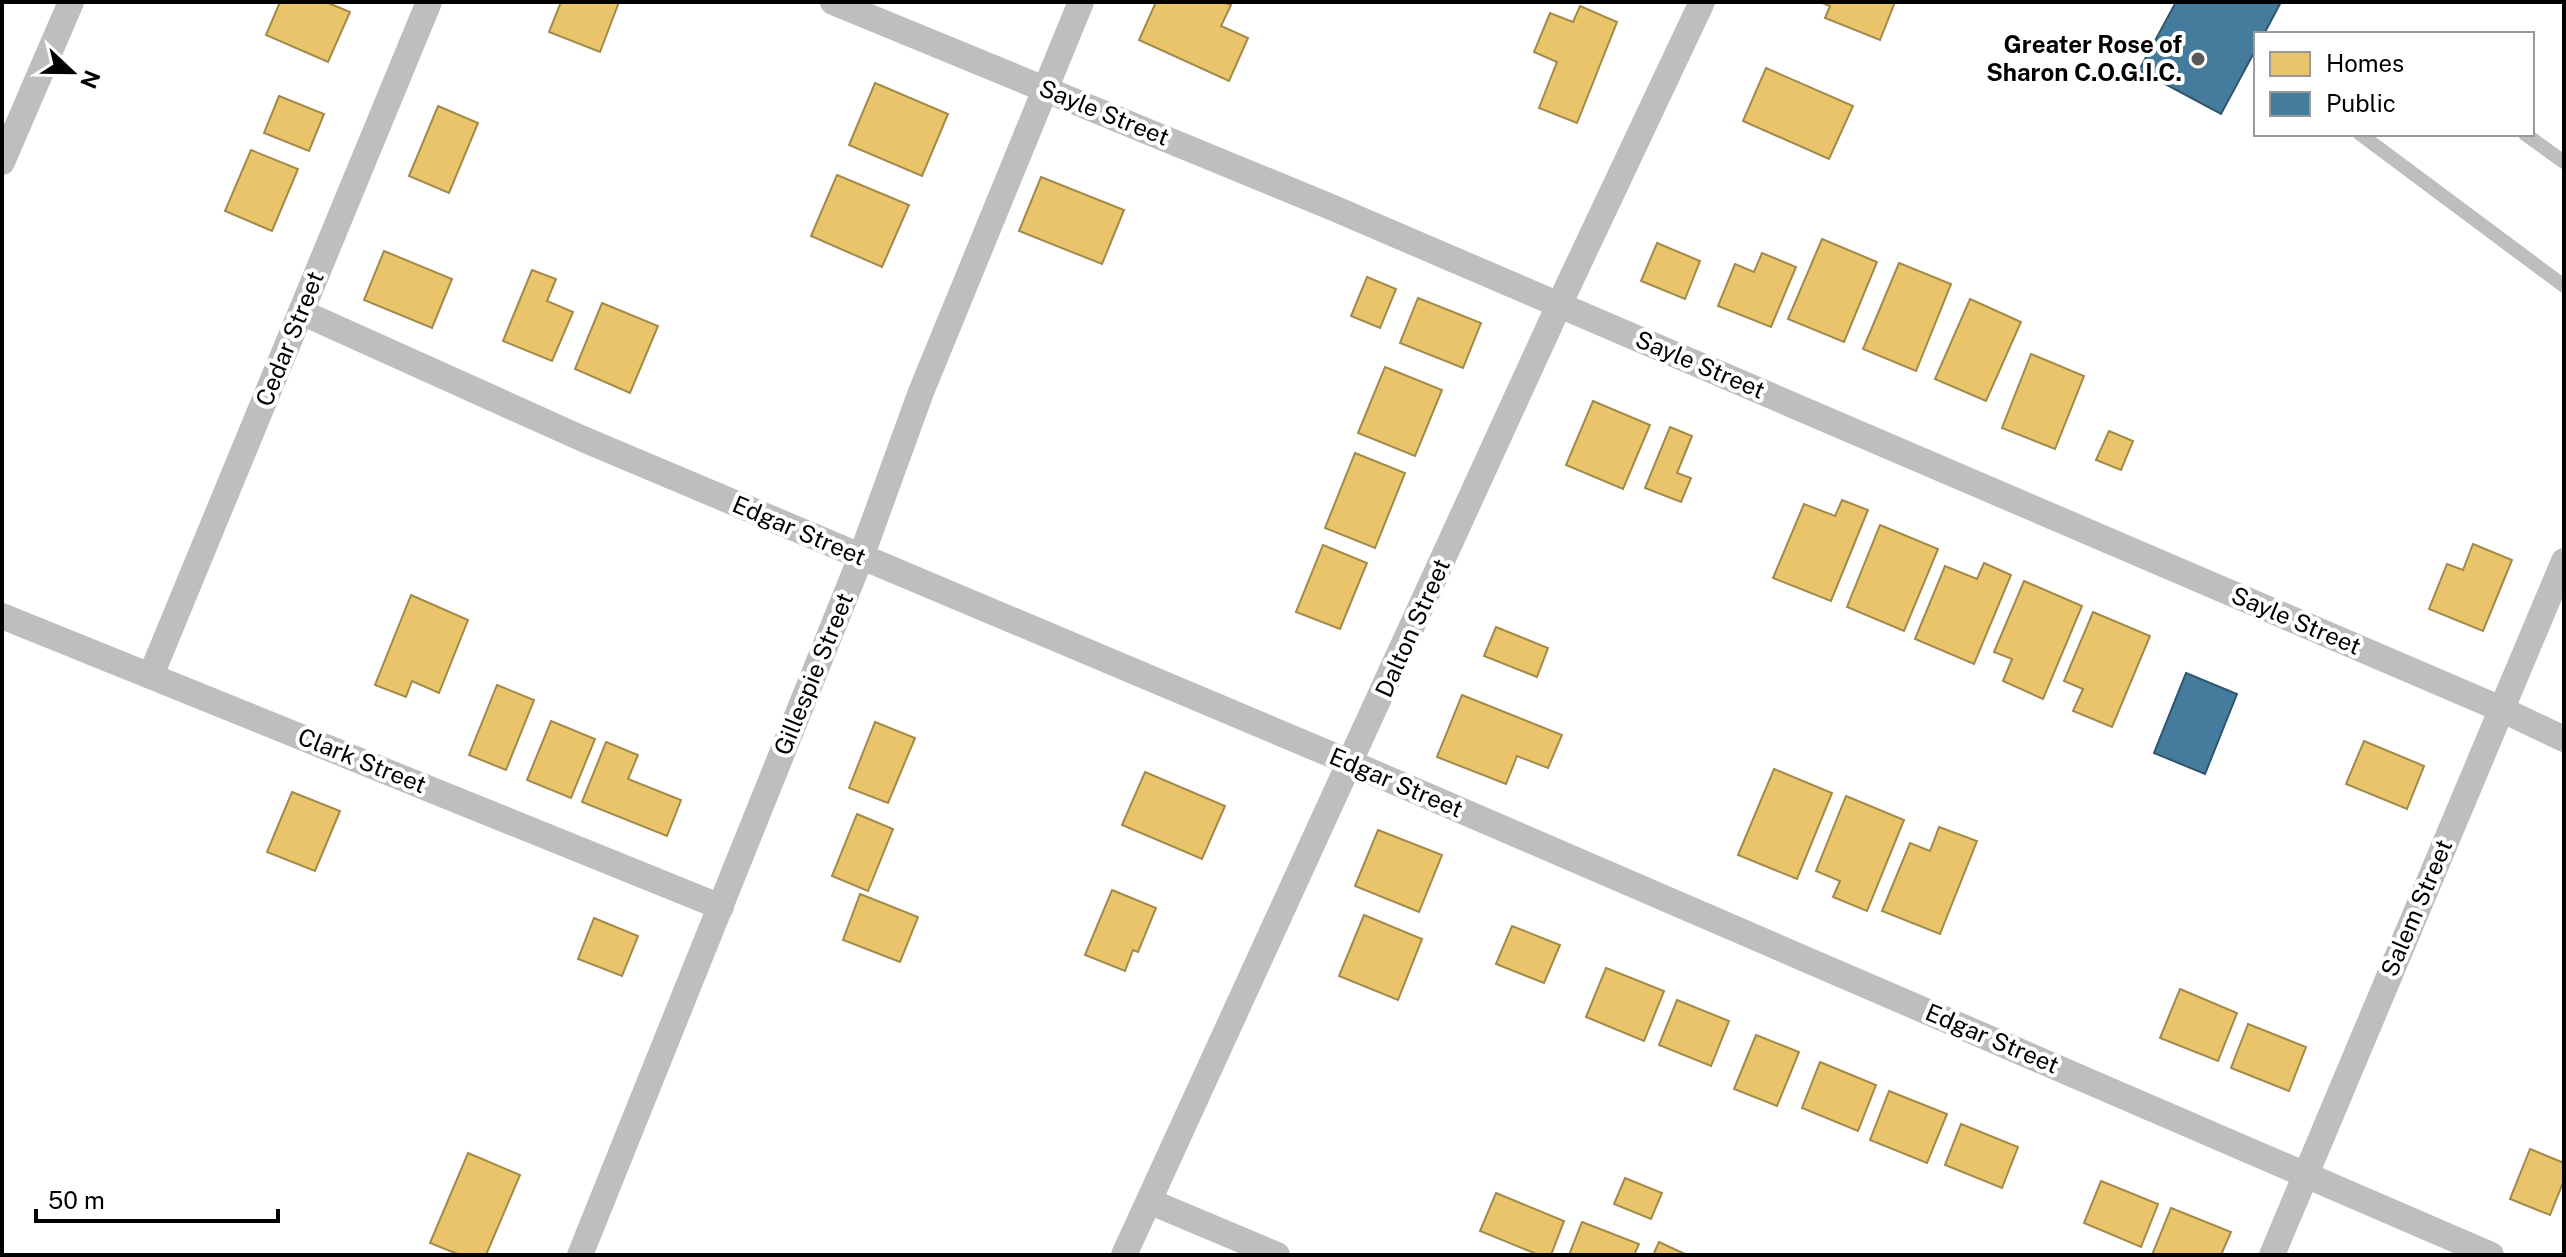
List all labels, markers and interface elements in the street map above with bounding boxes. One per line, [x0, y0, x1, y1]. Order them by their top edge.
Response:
place label: Greater Rose of Sharon C.O.G.I.C. [1986, 30, 2182, 86]
north arrow [32, 32, 112, 112]
legend [2254, 32, 2534, 136]
text: Homes [2326, 49, 2404, 77]
marker: Greater Rose of Sharon C.O.G.I.C. [2189, 50, 2207, 68]
text: N [75, 67, 106, 92]
street label: Sayle Street [1035, 73, 1173, 151]
text: Public [2326, 89, 2396, 117]
street label: Cedar Street [249, 267, 329, 410]
street label: Sayle Street [1632, 324, 1769, 404]
street label: Edgar Street [728, 489, 870, 571]
street label: Dalton Street [1369, 554, 1455, 701]
street label: Sayle Street [2228, 580, 2365, 660]
street label: Gillespie Street [768, 588, 858, 759]
street label: Clark Street [294, 722, 431, 798]
street label: Edgar Street [1325, 741, 1467, 823]
street label: Salem Street [2375, 835, 2458, 980]
street label: Edgar Street [1921, 997, 2063, 1079]
scale bar [36, 1173, 278, 1223]
text: 50 m [48, 1186, 105, 1214]

